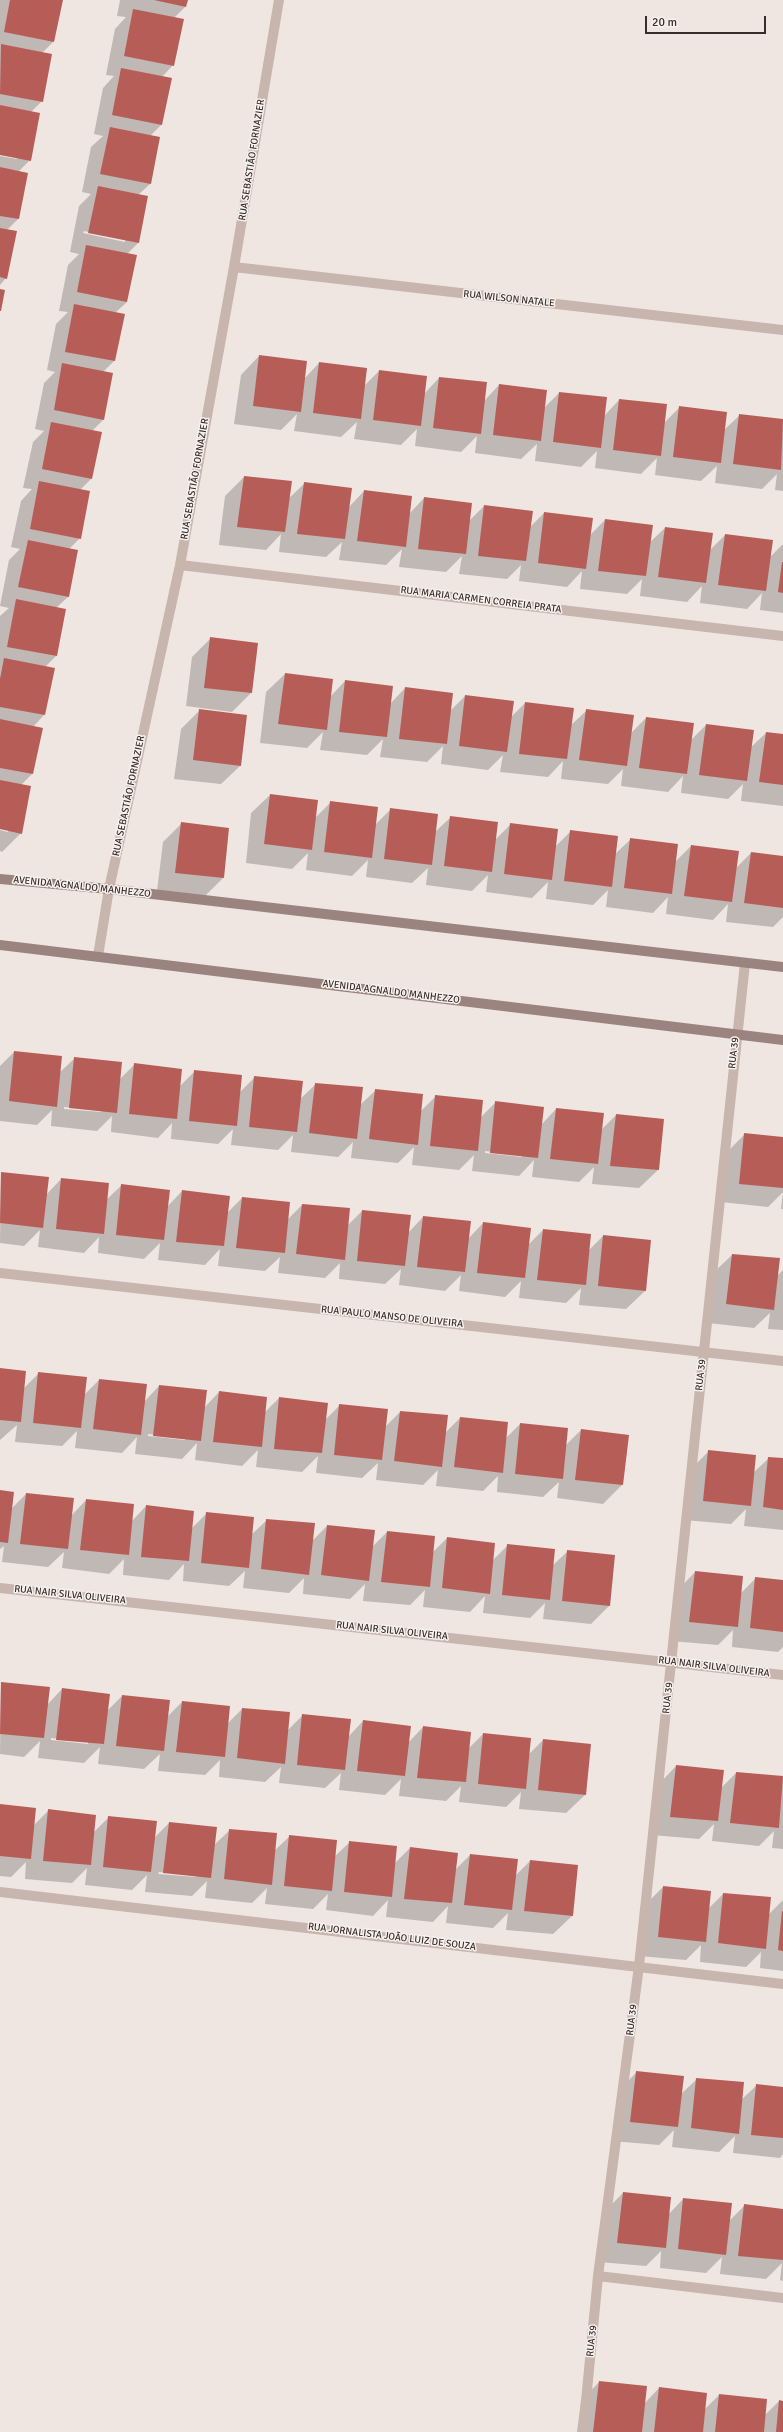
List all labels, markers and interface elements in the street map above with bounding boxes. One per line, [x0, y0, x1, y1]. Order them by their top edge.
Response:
scale bar [647, 8, 768, 34]
text: 20 m [652, 15, 677, 30]
street label: RUA SEBASTIÃO FORNAZIER [236, 98, 268, 222]
street label: RUA WILSON NATALE [463, 288, 555, 310]
street label: RUA SEBASTIÃO FORNAZIER [178, 417, 212, 541]
street label: RUA MARIA CARMEN CORREIA PRATA [400, 584, 562, 616]
street label: RUA SEBASTIÃO FORNAZIER [110, 735, 148, 857]
street label: AVENIDA AGNALDO MANHEZZO [13, 874, 151, 900]
street label: AVENIDA AGNALDO MANHEZZO [322, 978, 460, 1006]
street label: RUA 39 [726, 1037, 742, 1069]
street label: RUA PAULO MANSO DE OLIVEIRA [320, 1304, 464, 1330]
street label: RUA 39 [693, 1359, 709, 1391]
street label: RUA NAIR SILVA OLIVEIRA [14, 1583, 126, 1607]
street label: RUA NAIR SILVA OLIVEIRA [336, 1619, 448, 1643]
street label: RUA NAIR SILVA OLIVEIRA [658, 1654, 770, 1680]
street label: RUA 39 [660, 1682, 676, 1714]
street label: RUA JORNALISTA JOÃO LUIZ DE SOUZA [307, 1921, 477, 1953]
street label: RUA 39 [624, 2004, 640, 2036]
street label: RUA 39 [584, 2325, 600, 2357]

